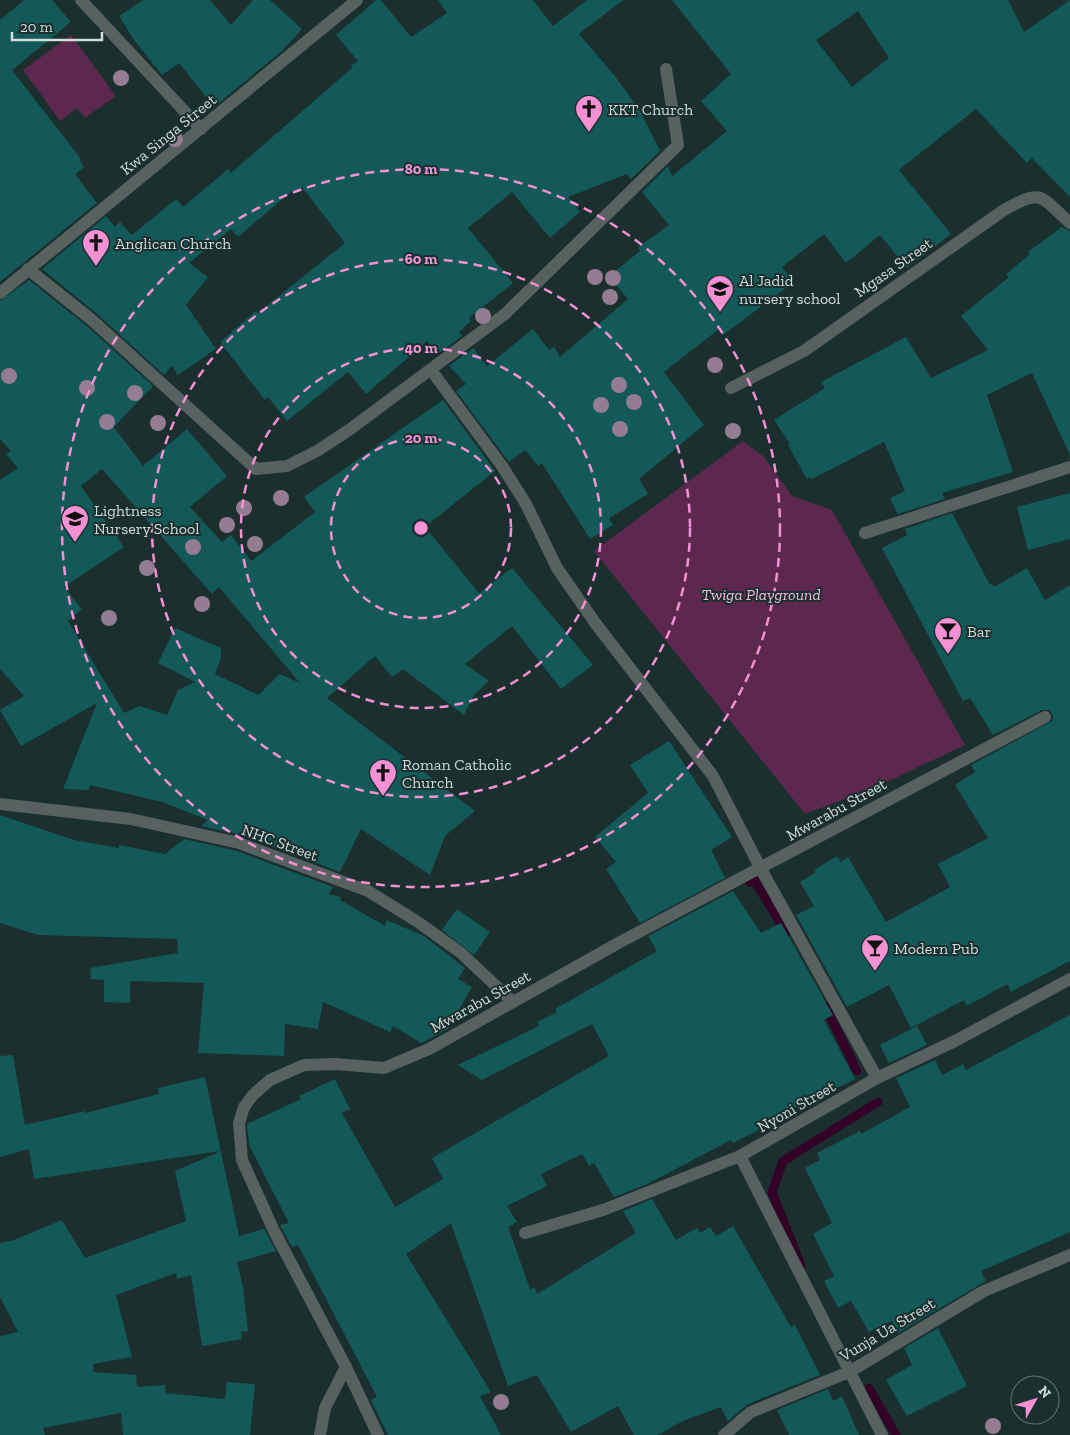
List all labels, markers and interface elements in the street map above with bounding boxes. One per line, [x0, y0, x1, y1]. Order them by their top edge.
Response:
scale bar [12, 10, 102, 42]
text: 20 m [20, 18, 53, 36]
street label: Kwa Singa Street [117, 90, 220, 179]
church icon: KKT Church [574, 94, 604, 133]
place label: KKT Church [608, 100, 693, 119]
text: 80 m [405, 160, 437, 178]
church icon: Anglican Church [81, 228, 111, 267]
place label: Anglican Church [115, 234, 231, 253]
street label: Mgasa Street [851, 234, 936, 301]
text: 60 m [405, 250, 437, 268]
place label: Al Jadid nursery school [739, 271, 841, 308]
school or university icon: Al Jadid nursery school [705, 274, 735, 313]
text: 40 m [404, 339, 438, 357]
text: 20 m [405, 429, 437, 447]
place label: Lightness Nursery School [94, 501, 199, 538]
school or university icon: Lightness Nursery School [60, 504, 90, 543]
centre of rings [412, 519, 430, 537]
park label: Twiga Playground [701, 585, 821, 604]
bar icon: Bar [933, 616, 963, 655]
place label: Bar [967, 622, 991, 641]
place label: Roman Catholic Church [402, 755, 512, 792]
church icon: Roman Catholic Church [368, 758, 398, 797]
street label: Mwarabu Street [783, 774, 890, 845]
street label: NHC Street [239, 820, 321, 865]
bar icon: Modern Pub [860, 933, 890, 972]
place label: Modern Pub [894, 939, 978, 958]
street label: Mwarabu Street [427, 966, 534, 1037]
street label: Nyoni Street [754, 1076, 839, 1136]
street label: Vunja Ua Street [835, 1293, 938, 1366]
north arrow [1010, 1375, 1060, 1425]
text: N [1035, 1383, 1055, 1402]

